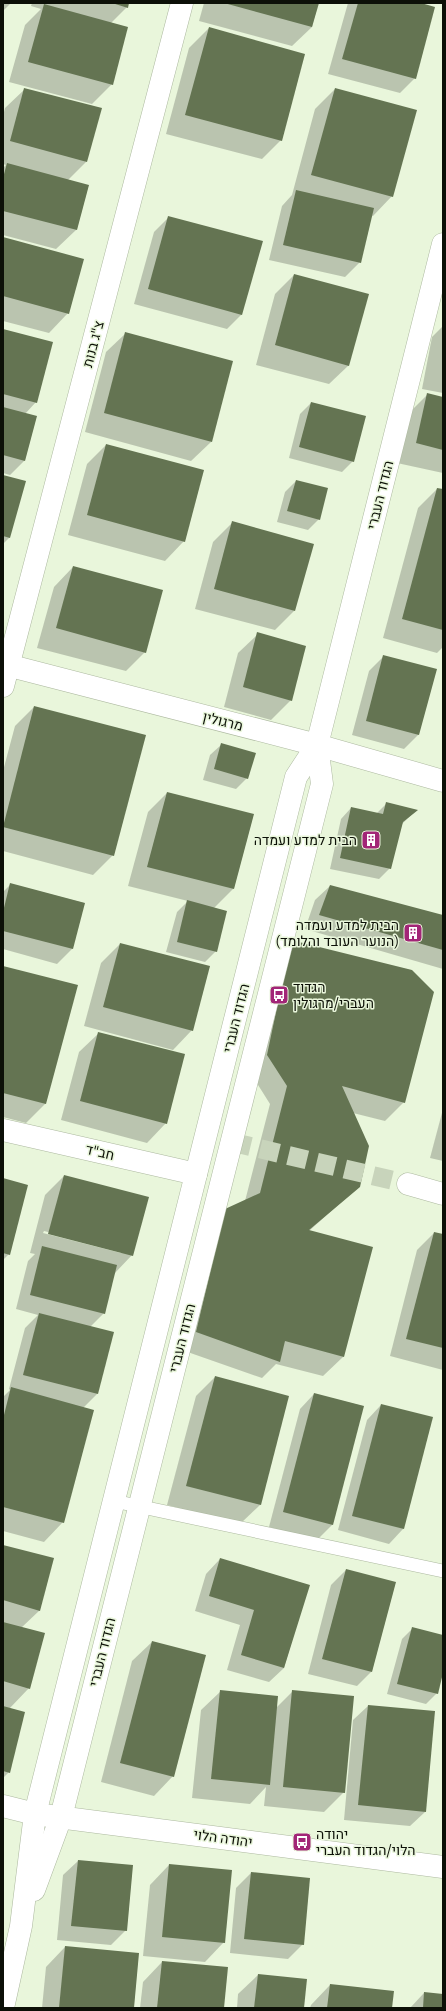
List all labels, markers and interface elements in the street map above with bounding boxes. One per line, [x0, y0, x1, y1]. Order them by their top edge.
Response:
street label: צ"ג בנות [78, 318, 108, 369]
street label: הגדוד העברי [363, 459, 397, 531]
street label: מרגולין [201, 707, 245, 735]
building icon: הבית למדע ועמדה [360, 829, 382, 851]
place label: הבית למדע ועמדה [254, 831, 357, 849]
place label: הבית למדע ועמדה (הנוער העובד והלומד) [276, 916, 399, 950]
building icon: הבית למדע ועמדה (הנוער העובד והלומד) [402, 922, 424, 944]
place label: הגדוד העברי/מרגולין [293, 978, 374, 1012]
street label: הגדוד העברי [219, 982, 253, 1054]
bus stop icon: הגדוד העברי/מרגולין [268, 984, 290, 1006]
street label: חב"ד [84, 1140, 116, 1164]
street label: הגדוד העברי [165, 1302, 199, 1374]
street label: הגדוד העברי [85, 1616, 119, 1688]
street label: יהודה הלוי [192, 1825, 254, 1851]
place label: יהודה הלוי/הגדוד העברי [316, 1825, 416, 1859]
bus stop icon: יהודה הלוי/הגדוד העברי [291, 1831, 313, 1853]

